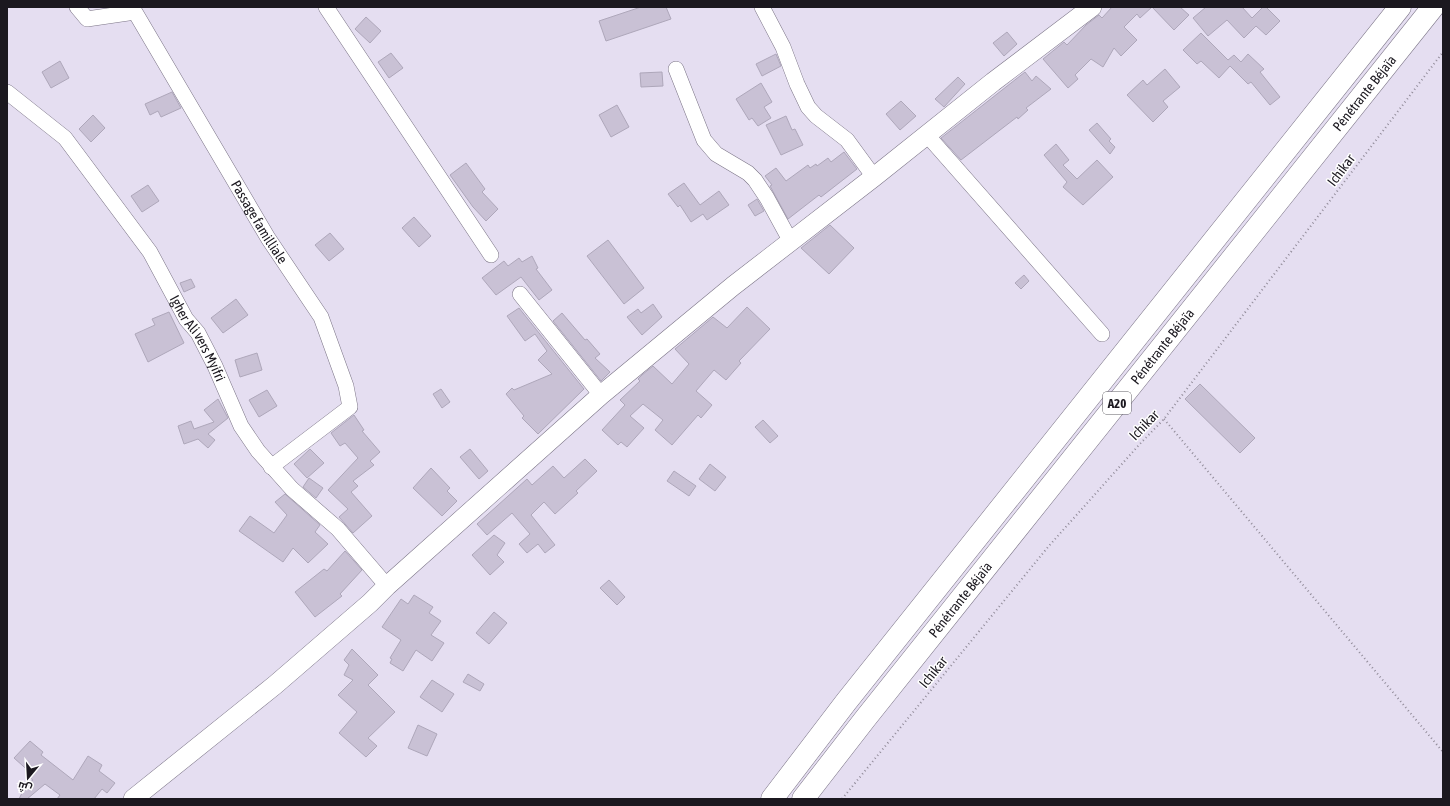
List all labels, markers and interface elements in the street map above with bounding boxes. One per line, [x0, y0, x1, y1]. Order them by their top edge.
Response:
street label: Pénétrante Béjaïa [1329, 52, 1399, 134]
street label: Ichikar [1324, 150, 1359, 189]
street label: Passage familliale [228, 177, 291, 266]
street label: Igher Ali vers Myifri [167, 292, 229, 384]
street label: Pénétrante Béjaïa [1127, 305, 1197, 387]
road number: A20 [1103, 392, 1131, 414]
street label: Ichikar [1126, 406, 1163, 443]
street label: Pénétrante Béjaïa [925, 559, 995, 641]
street label: Ichikar [916, 652, 951, 691]
north arrow [8, 758, 48, 798]
text: ش [16, 779, 34, 795]

